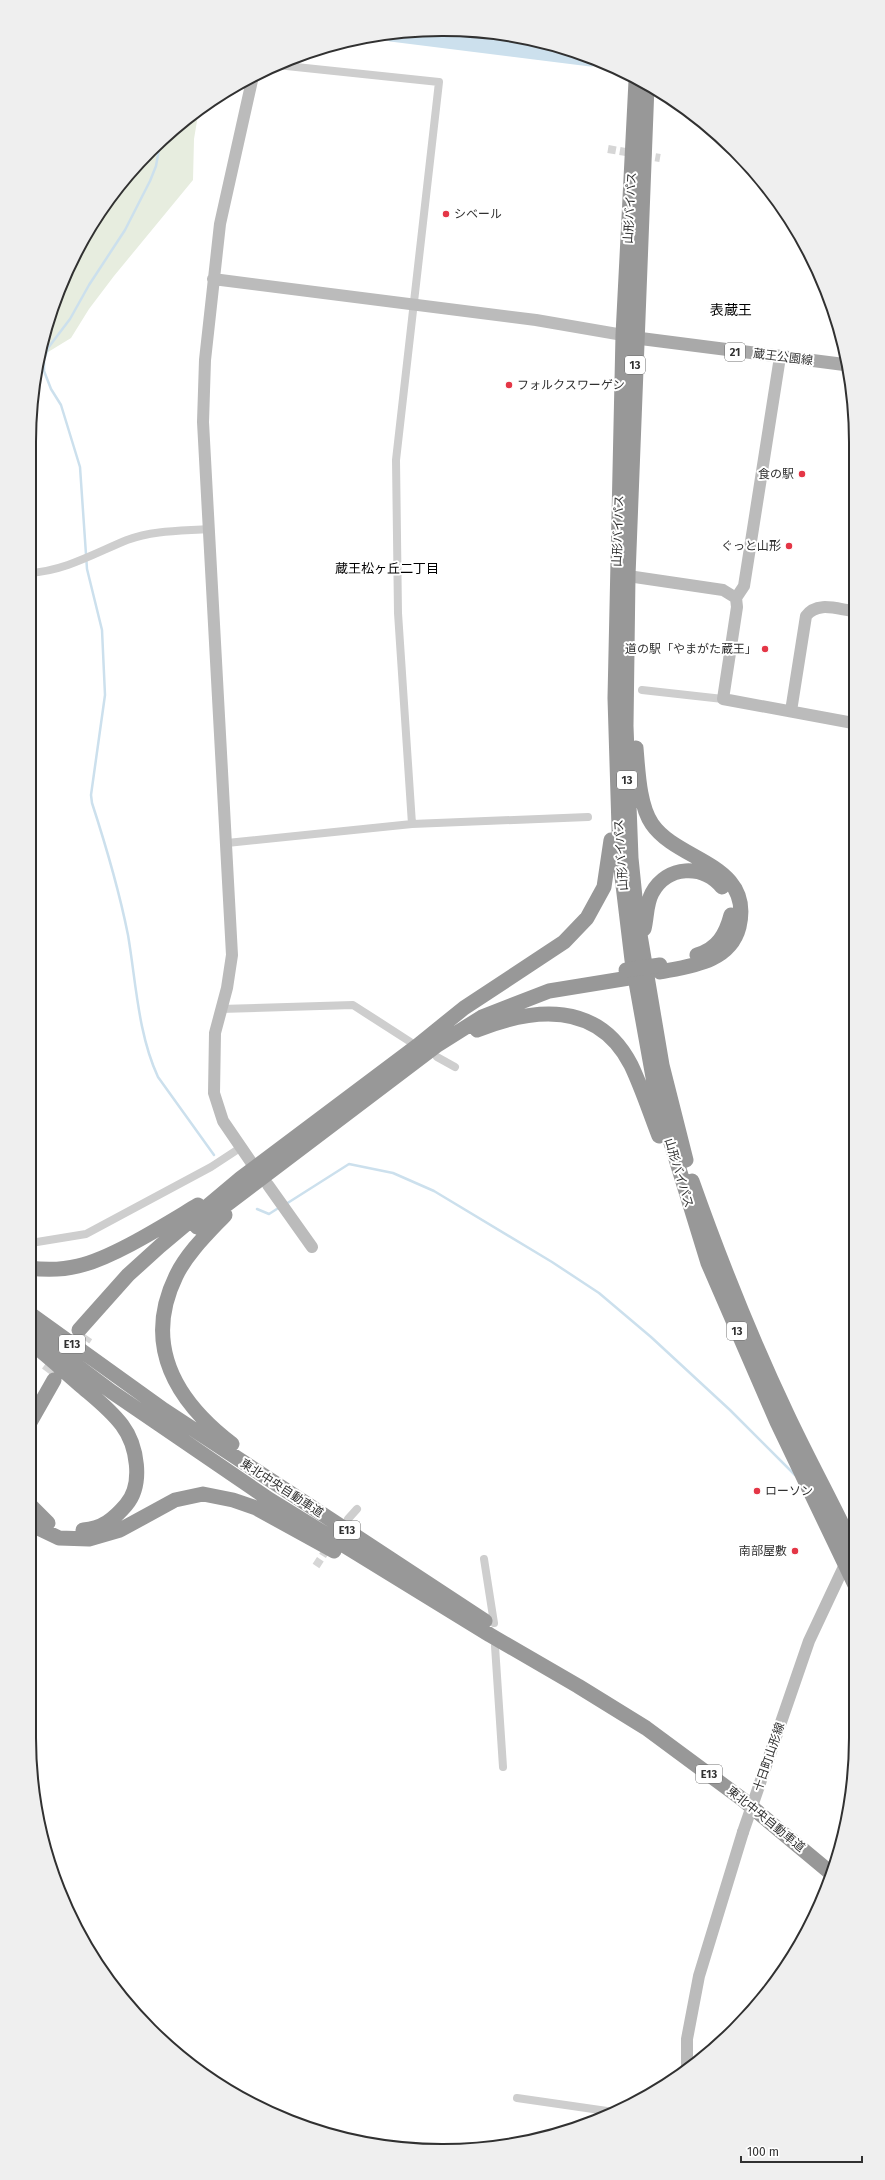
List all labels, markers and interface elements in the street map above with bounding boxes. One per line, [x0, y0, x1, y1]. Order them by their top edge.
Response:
street label: 山形バイパス [621, 172, 639, 244]
place label: シベール [454, 207, 502, 221]
marker: シベール [441, 209, 451, 219]
district label: 表蔵王 [710, 302, 752, 319]
road number: 21 [725, 343, 745, 361]
street label: 蔵王公園線 [752, 346, 814, 368]
road number: 13 [625, 356, 645, 374]
place label: フォルクスワーゲン [517, 378, 625, 392]
marker: フォルクスワーゲン [504, 380, 514, 390]
place label: 食の駅 [758, 467, 794, 481]
marker: 食の駅 [797, 469, 807, 479]
street label: 山形バイパス [610, 495, 626, 567]
place label: ぐっと山形 [721, 539, 781, 553]
marker: ぐっと山形 [784, 541, 794, 551]
district label: 蔵王松ヶ丘二丁目 [335, 561, 439, 576]
place label: 道の駅「やまがた蔵王」 [625, 642, 757, 656]
marker: 道の駅「やまがた蔵王」 [760, 644, 770, 654]
road number: 13 [617, 771, 637, 789]
street label: 山形バイパス [612, 819, 630, 891]
street label: 山形バイパス [662, 1137, 696, 1209]
road number: 13 [727, 1322, 747, 1340]
road number: E13 [59, 1335, 85, 1353]
street label: 東北中央自動車道 [238, 1456, 326, 1520]
place label: ローソン [765, 1484, 813, 1498]
marker: ローソン [752, 1486, 762, 1496]
road number: E13 [334, 1521, 360, 1539]
place label: 南部屋敷 [739, 1544, 787, 1558]
marker: 南部屋敷 [790, 1546, 800, 1556]
street label: 十日町山形線 [751, 1721, 787, 1793]
road number: E13 [696, 1765, 722, 1783]
street label: 東北中央自動車道 [724, 1783, 808, 1855]
scale bar [741, 2138, 862, 2164]
text: 100 m [747, 2145, 779, 2159]

